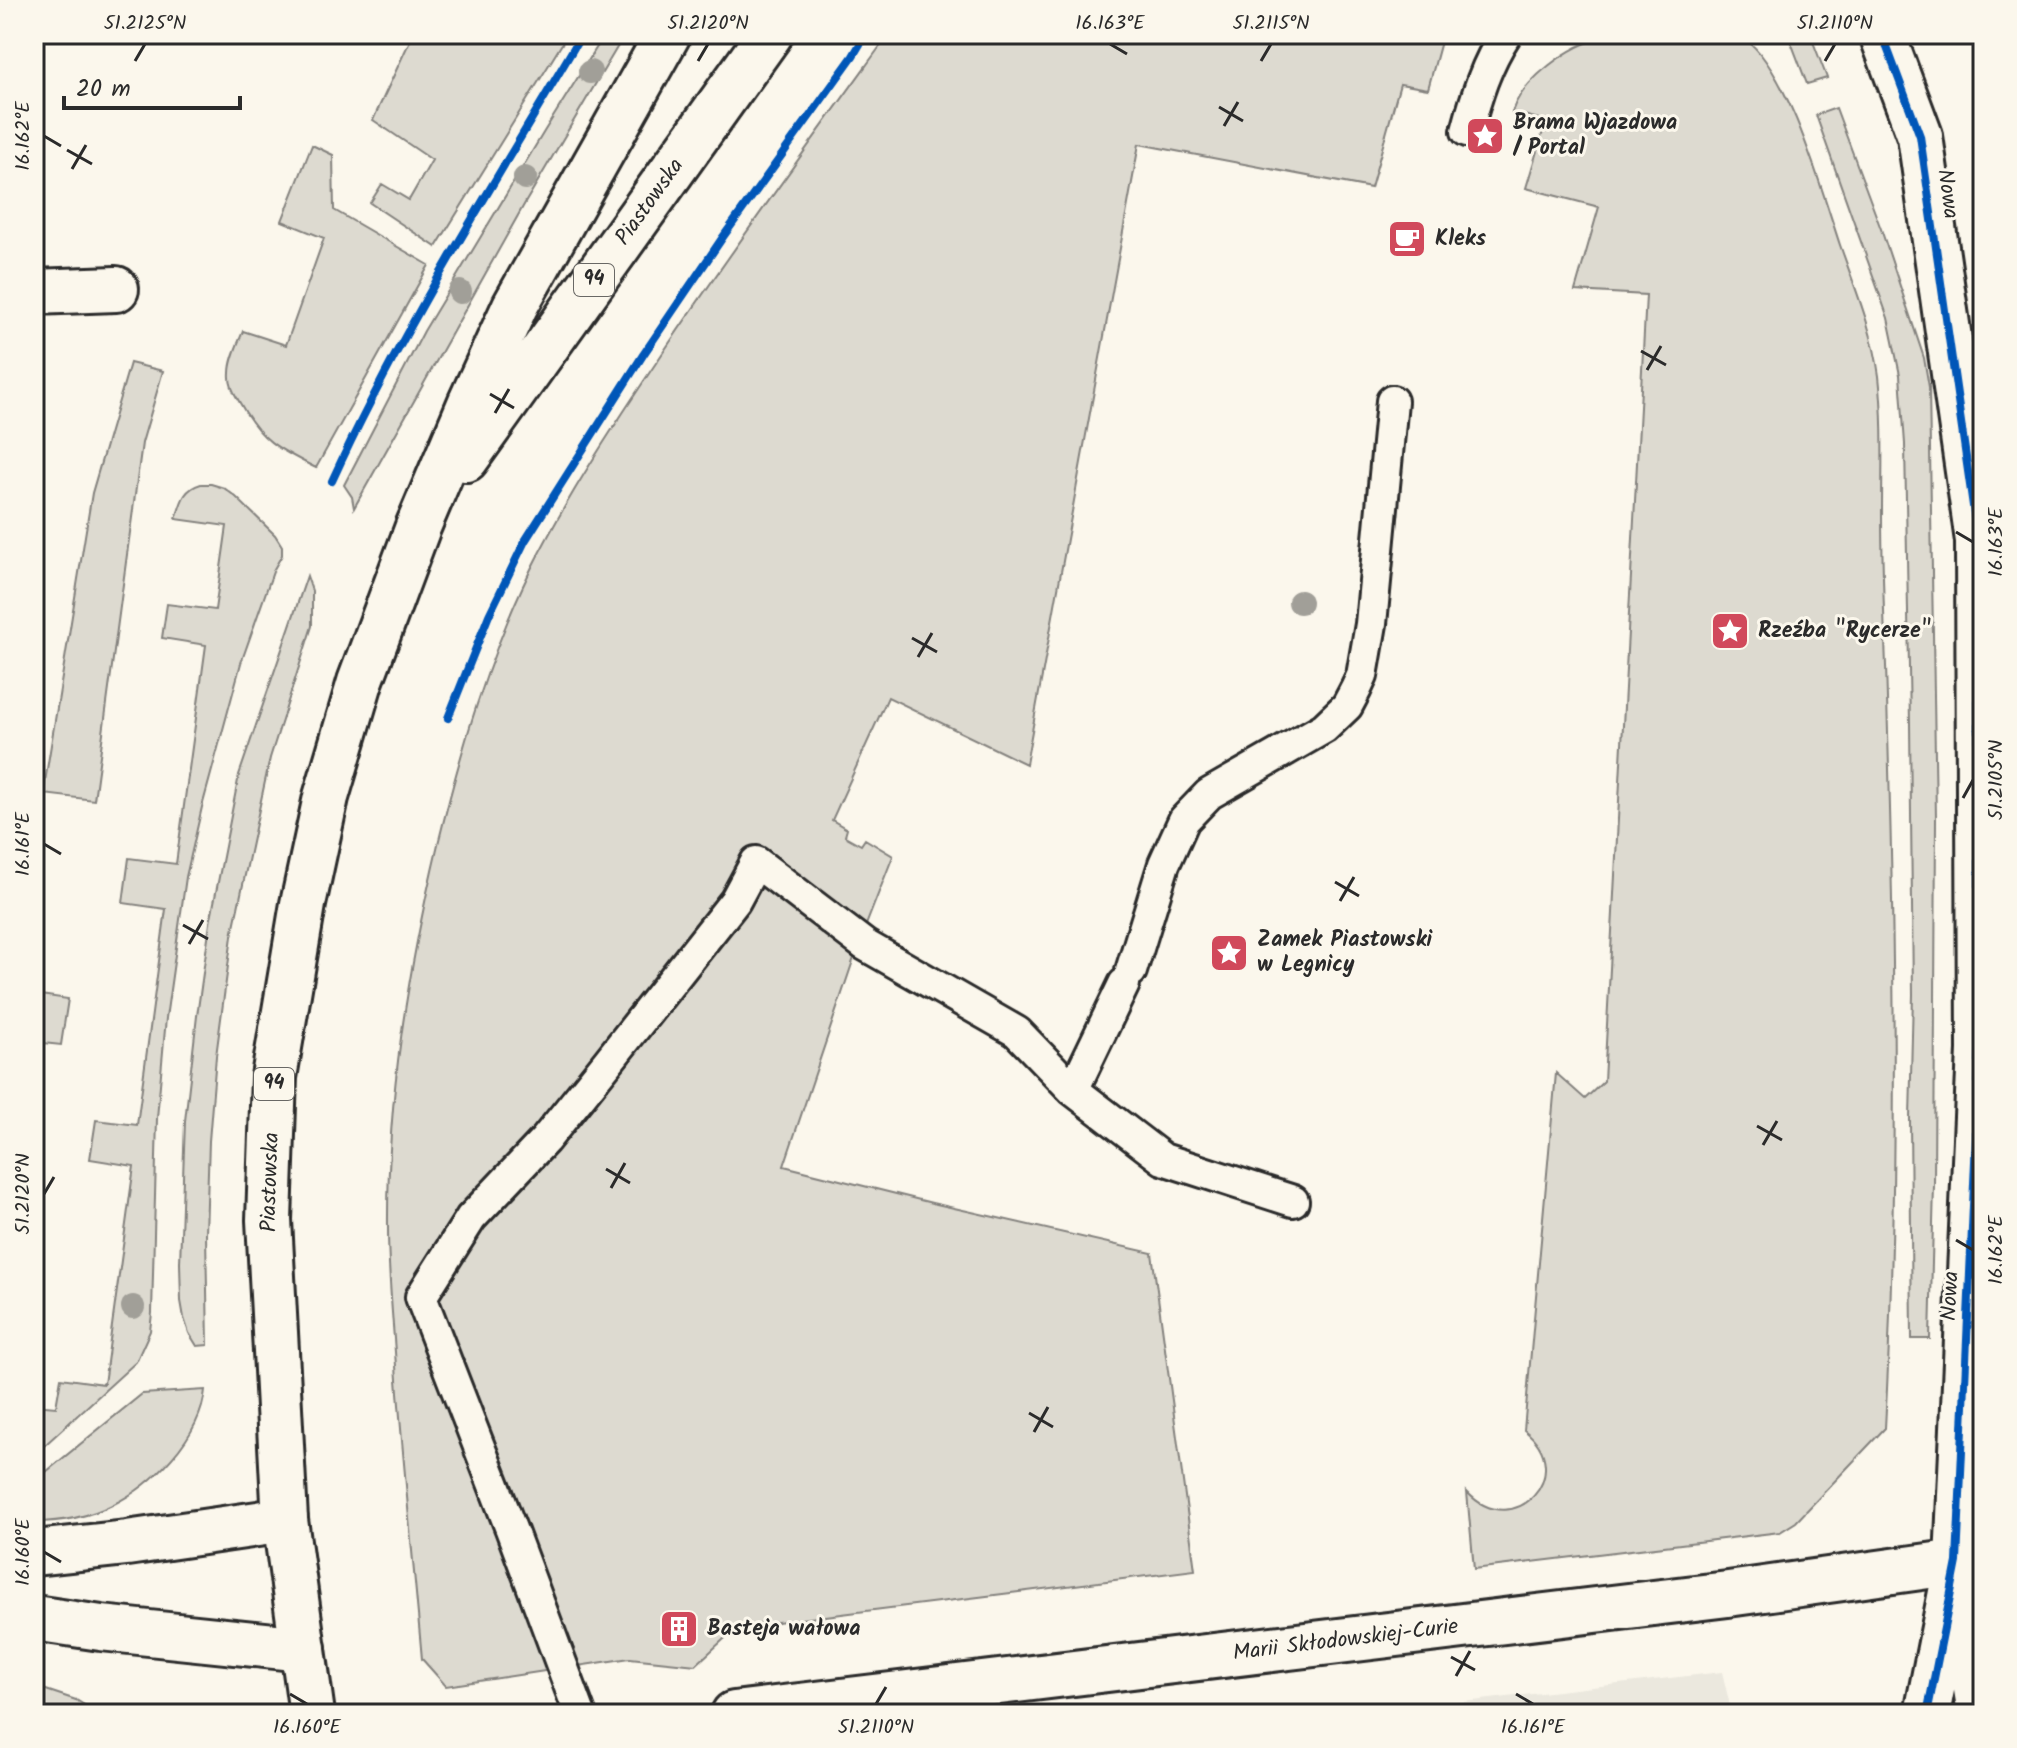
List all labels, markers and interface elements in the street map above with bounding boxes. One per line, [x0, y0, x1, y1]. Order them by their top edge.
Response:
text: 51.2125°N [104, 8, 186, 40]
text: 51.2120°N [667, 8, 749, 40]
text: 16.163°E [1075, 8, 1146, 40]
text: 51.2115°N [1233, 8, 1310, 40]
text: 51.2110°N [1797, 8, 1873, 40]
scale bar [64, 60, 240, 110]
text: 20 m [76, 70, 131, 109]
text: 16.162°E [8, 100, 40, 171]
place label: Brama Wjazdowa / Portal [1512, 106, 1677, 166]
place icon: Brama Wjazdowa / Portal [1464, 115, 1506, 157]
street label: Piastowska [606, 151, 693, 253]
street label: Nowa [1926, 167, 1968, 221]
cafe icon: Kleks [1386, 218, 1428, 260]
place label: Kleks [1435, 222, 1487, 257]
road number: 94 [574, 264, 614, 296]
text: 16.163°E [1981, 506, 2013, 577]
place icon: Rzeźba "Rycerze" [1709, 610, 1751, 652]
place label: Rzeźba "Rycerze" [1758, 614, 1932, 649]
text: 51.2105°N [1981, 740, 2013, 820]
text: 16.161°E [8, 811, 40, 876]
place label: Zamek Piastowski w Legnicy [1257, 923, 1433, 983]
place icon: Zamek Piastowski w Legnicy [1208, 932, 1250, 974]
road number: 94 [254, 1068, 294, 1100]
street label: Piastowska [251, 1132, 290, 1233]
text: 51.2120°N [8, 1153, 40, 1235]
text: 16.162°E [1981, 1214, 2013, 1285]
street label: Nowa [1932, 1270, 1970, 1322]
text: 16.160°E [8, 1517, 40, 1586]
building icon: Basteja wałowa [658, 1608, 700, 1650]
street label: Marii Skłodowskiej-Curie [1231, 1609, 1460, 1671]
place label: Basteja wałowa [707, 1612, 860, 1647]
text: 16.160°E [273, 1712, 342, 1744]
text: 51.2110°N [838, 1712, 914, 1744]
text: 16.161°E [1501, 1712, 1566, 1744]

